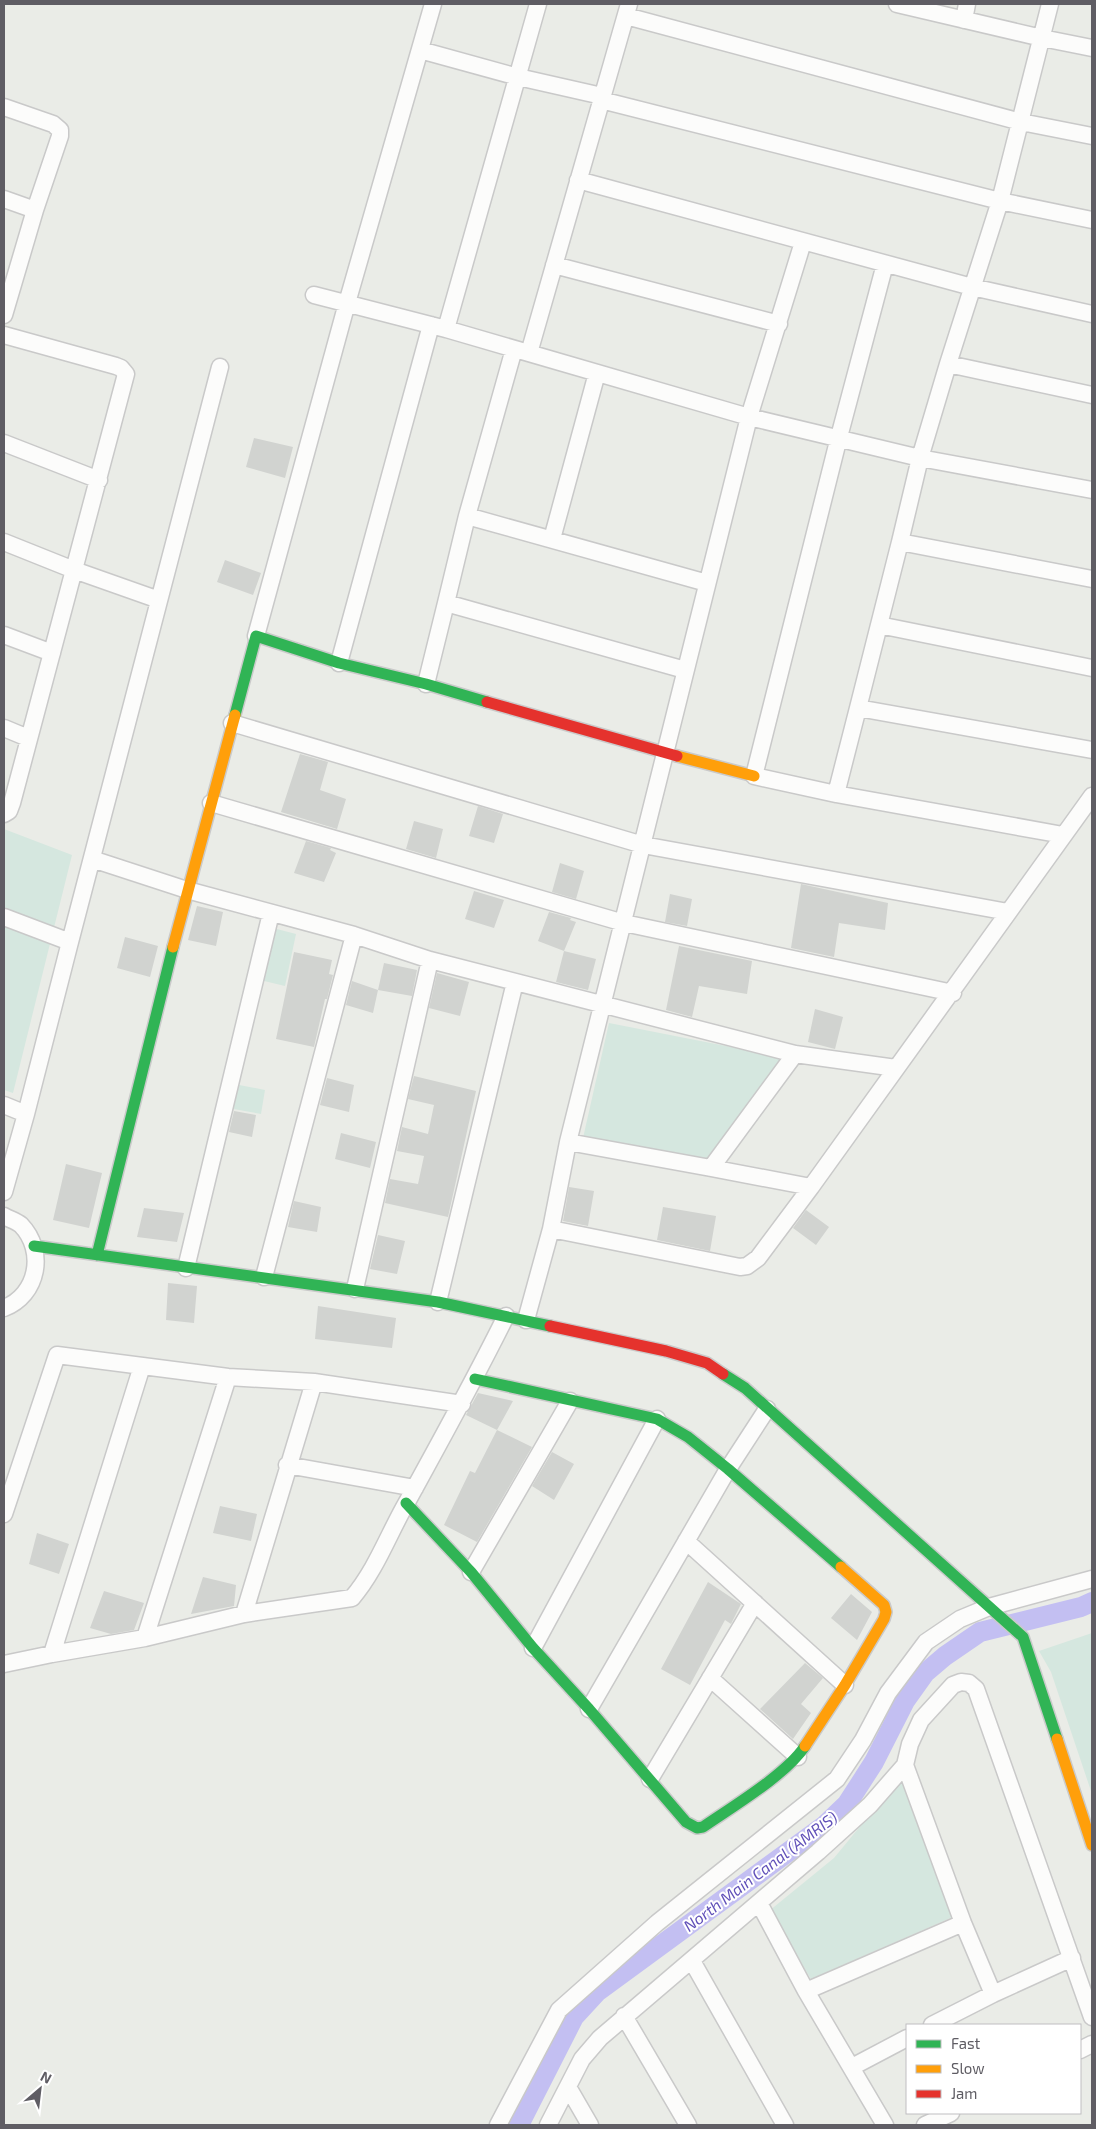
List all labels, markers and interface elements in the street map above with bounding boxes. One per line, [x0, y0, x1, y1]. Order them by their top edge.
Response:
water label: North Main Canal (AMRIS) [679, 1807, 841, 1935]
legend [906, 2024, 1081, 2114]
text: Fast [951, 2034, 981, 2052]
text: Slow [951, 2059, 985, 2077]
north arrow [15, 2064, 65, 2114]
text: N [38, 2067, 55, 2087]
text: Jam [951, 2084, 977, 2102]

